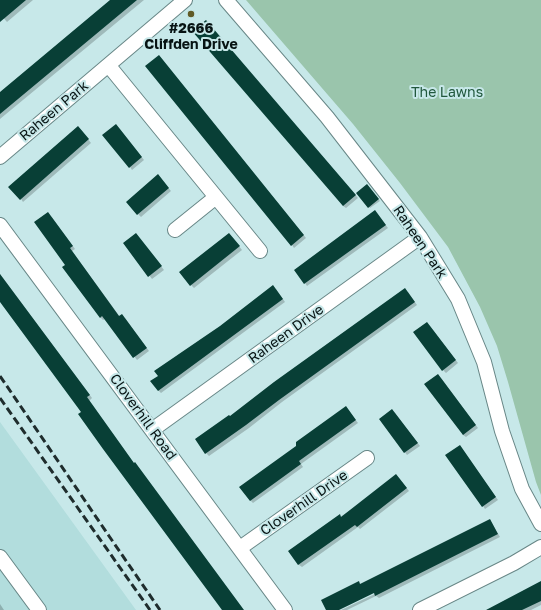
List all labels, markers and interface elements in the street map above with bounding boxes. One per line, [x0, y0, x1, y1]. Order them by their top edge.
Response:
marker: #2666 Cliffden Drive [186, 9, 196, 19]
place label: #2666 Cliffden Drive [144, 21, 238, 54]
street label: Raheen Park [16, 77, 92, 145]
park label: The Lawns [411, 85, 483, 101]
street label: Raheen Park [389, 202, 451, 282]
street label: Raheen Drive [245, 301, 327, 367]
street label: Cloverhill Road [106, 371, 180, 463]
street label: Cloverhill Drive [257, 467, 351, 539]

